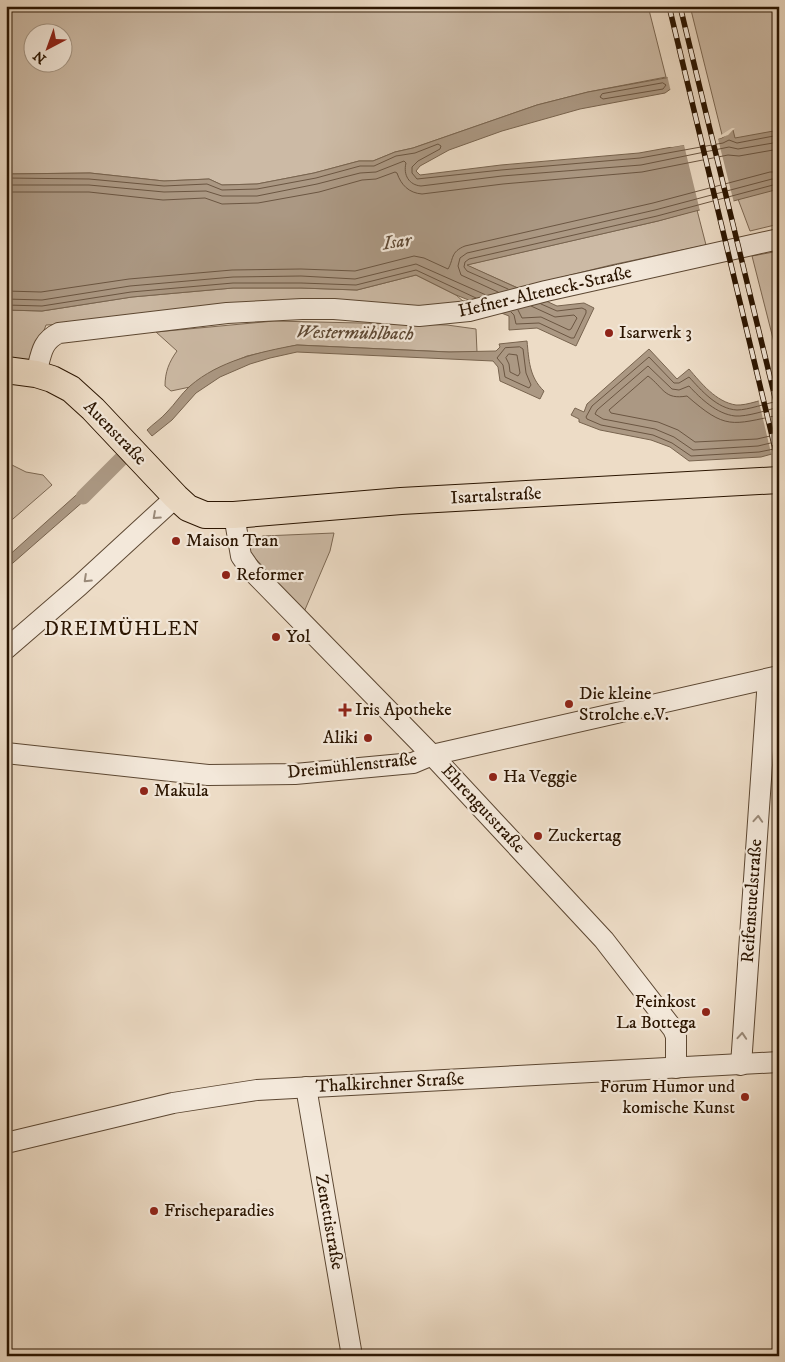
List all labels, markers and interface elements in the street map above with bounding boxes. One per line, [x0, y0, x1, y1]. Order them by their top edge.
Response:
north arrow [22, 22, 72, 72]
text: N [30, 46, 50, 68]
water label: Isar [380, 228, 415, 256]
street label: Hefner-Alteneck-Straße [456, 261, 634, 323]
water label: Westermühlbach [296, 320, 415, 346]
place label: Isarwerk 3 [619, 322, 692, 344]
marker: Isarwerk 3 [603, 327, 615, 339]
street label: Auenstraße [79, 396, 151, 470]
street label: Isartalstraße [450, 483, 542, 509]
one-way arrow [152, 510, 161, 519]
place label: Maison Tran [186, 530, 279, 552]
marker: Maison Tran [170, 535, 182, 547]
place label: Reformer [236, 564, 304, 586]
marker: Reformer [220, 569, 232, 581]
one-way arrow [83, 573, 92, 582]
district label: DREIMÜHLEN [44, 617, 200, 642]
place label: Yol [286, 626, 311, 648]
marker: Yol [270, 631, 282, 643]
place label: Die kleine Strolche e.V. [579, 683, 669, 726]
marker: Die kleine Strolche e.V. [563, 698, 575, 710]
place label: Iris Apotheke [355, 699, 452, 721]
marker: Iris Apotheke [339, 704, 351, 716]
place label: Aliki [323, 727, 358, 749]
marker: Aliki [362, 732, 374, 744]
street label: Dreimühlenstraße [286, 748, 418, 784]
street label: Ehrengutstraße [436, 760, 530, 858]
place label: Ha Veggie [503, 766, 577, 788]
marker: Ha Veggie [487, 771, 499, 783]
place label: Makula [154, 780, 209, 802]
marker: Makula [138, 785, 150, 797]
one-way arrow [753, 814, 764, 822]
place label: Zuckertag [548, 825, 621, 847]
marker: Zuckertag [532, 830, 544, 842]
street label: Reifenstuelstraße [737, 838, 767, 964]
place label: Feinkost La Bottega [616, 991, 696, 1034]
marker: Feinkost La Bottega [700, 1006, 712, 1018]
one-way arrow [737, 1032, 748, 1040]
street label: Thalkirchner Straße [315, 1068, 465, 1098]
place label: Forum Humor und komische Kunst [600, 1076, 735, 1119]
marker: Forum Humor und komische Kunst [739, 1091, 751, 1103]
street label: Zenettistraße [310, 1173, 348, 1271]
place label: Frischeparadies [164, 1200, 274, 1222]
marker: Frischeparadies [148, 1205, 160, 1217]

